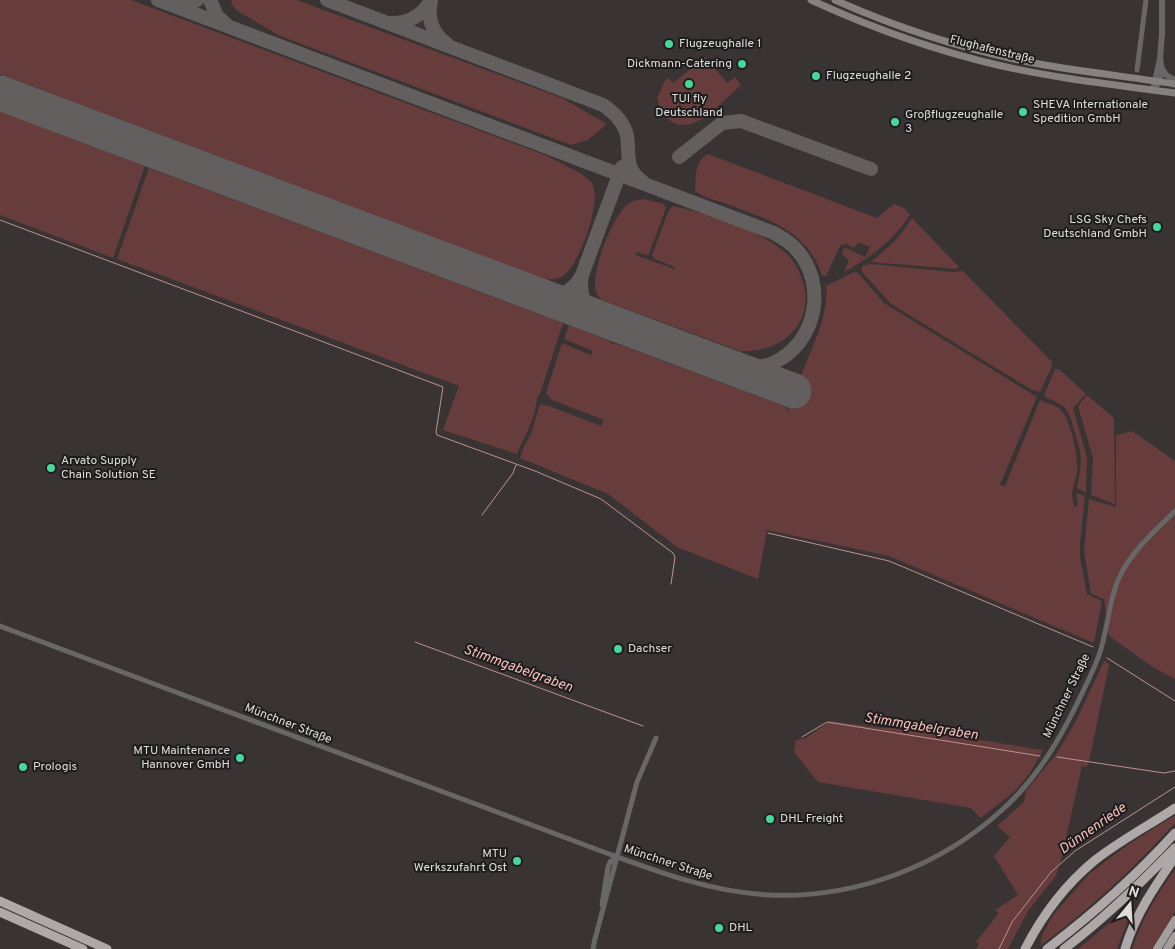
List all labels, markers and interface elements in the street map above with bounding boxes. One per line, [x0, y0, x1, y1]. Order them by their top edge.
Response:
street label: Flughafenstraße [948, 32, 1036, 68]
place label: Flugzeughalle 1 [679, 36, 761, 52]
marker: Flugzeughalle 1 [663, 38, 675, 50]
place label: Dickmann-Catering [627, 56, 732, 72]
marker: Dickmann-Catering [736, 58, 748, 70]
place label: Flugzeughalle 2 [826, 68, 911, 84]
marker: Flugzeughalle 2 [810, 70, 822, 82]
marker: TUI fly Deutschland [683, 78, 695, 90]
place label: TUI fly Deutschland [655, 91, 723, 121]
place label: SHEVA Internationale Spedition GmbH [1033, 97, 1148, 127]
marker: SHEVA Internationale Spedition GmbH [1017, 106, 1029, 118]
place label: Großflugzeughalle 3 [905, 107, 1003, 137]
marker: Großflugzeughalle 3 [889, 116, 901, 128]
place label: LSG Sky Chefs Deutschland GmbH [1043, 212, 1147, 242]
marker: LSG Sky Chefs Deutschland GmbH [1151, 221, 1163, 233]
place label: Arvato Supply Chain Solution SE [61, 453, 156, 483]
marker: Arvato Supply Chain Solution SE [45, 462, 57, 474]
water label: Stimmgabelgraben [461, 641, 575, 697]
place label: Dachser [628, 641, 672, 657]
marker: Dachser [612, 643, 624, 655]
street label: Münchner Straße [1040, 651, 1094, 741]
street label: Münchner Straße [242, 700, 334, 748]
water label: Stimmgabelgraben [863, 710, 979, 744]
place label: MTU Maintenance Hannover GmbH [133, 743, 230, 773]
marker: MTU Maintenance Hannover GmbH [234, 752, 246, 764]
place label: Prologis [33, 759, 77, 775]
marker: Prologis [17, 761, 29, 773]
water label: Dünnenriede [1056, 799, 1130, 858]
place label: DHL Freight [780, 811, 843, 827]
marker: DHL Freight [764, 813, 776, 825]
street label: Münchner Straße [622, 841, 714, 885]
place label: MTU Werkszufahrt Ost [414, 846, 507, 876]
marker: MTU Werkszufahrt Ost [511, 855, 523, 867]
north arrow [1105, 879, 1155, 929]
text: N [1126, 883, 1141, 903]
place label: DHL [729, 920, 752, 936]
marker: DHL [713, 922, 725, 934]

